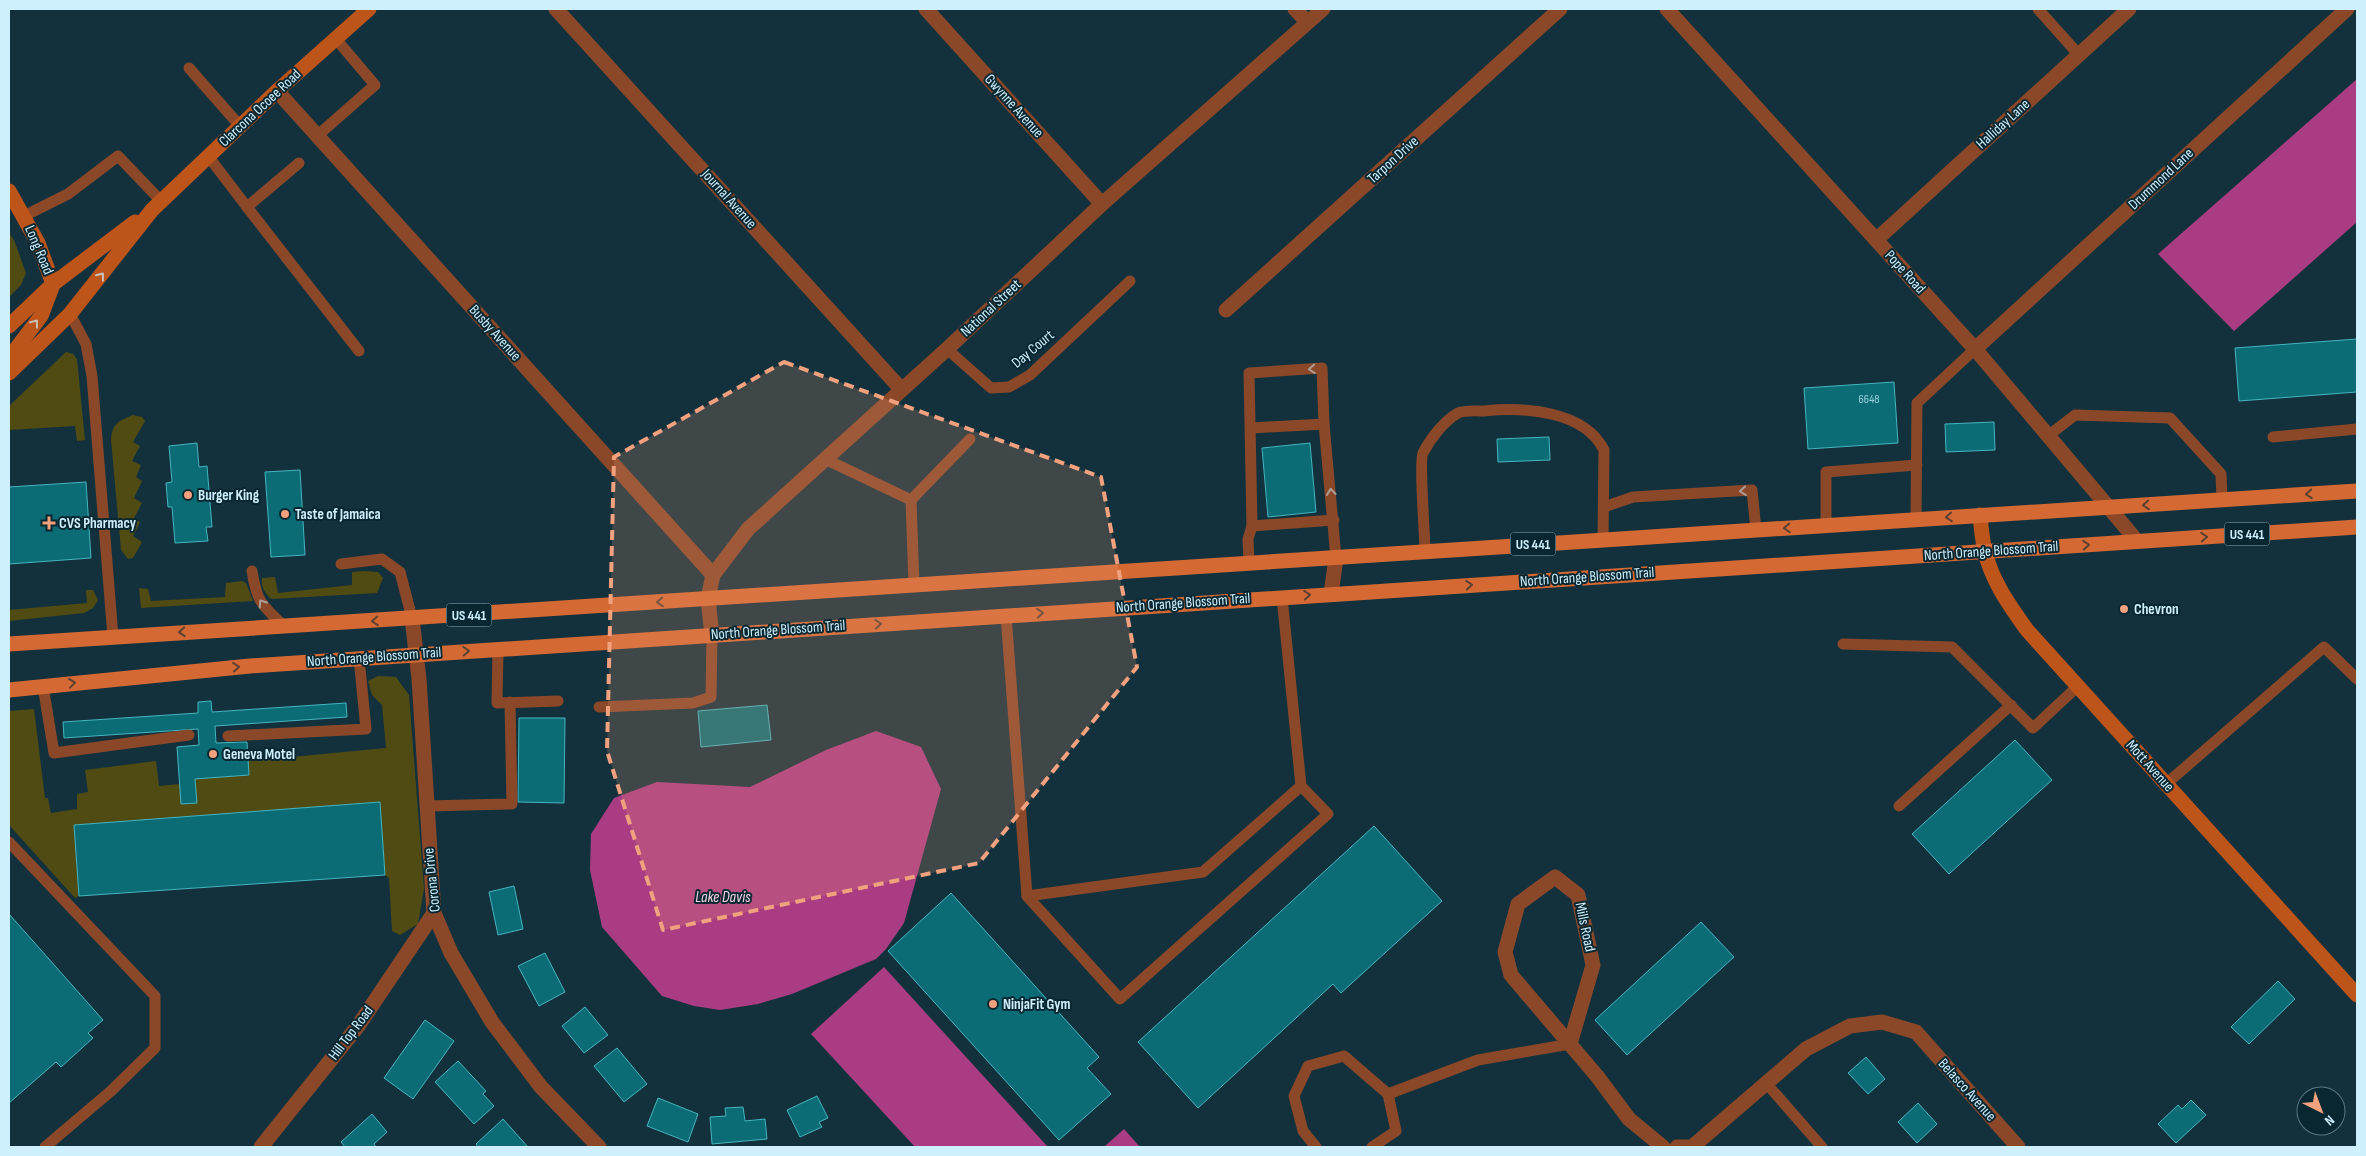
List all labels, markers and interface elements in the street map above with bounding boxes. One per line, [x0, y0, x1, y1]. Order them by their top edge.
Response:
street label: Clarcona Ocoee Road [215, 65, 305, 151]
street label: Gwynne Avenue [980, 70, 1048, 142]
street label: Halliday Lane [1972, 95, 2034, 153]
street label: Tarpon Drive [1363, 132, 1423, 188]
street label: Drummond Lane [2124, 144, 2198, 214]
street label: Journal Avenue [697, 164, 761, 233]
street label: Long Road [20, 223, 58, 277]
street label: Pope Road [1880, 246, 1930, 298]
one-way arrow [95, 272, 104, 281]
street label: National Street [957, 275, 1026, 341]
street label: Busby Avenue [465, 301, 525, 365]
one-way arrow [30, 320, 38, 329]
street label: Day Court [1008, 325, 1059, 372]
one-way arrow [1307, 363, 1315, 374]
house number: 6648 [1858, 392, 1880, 407]
one-way arrow [1738, 485, 1746, 496]
place label: Burger King [198, 486, 260, 505]
one-way arrow [1326, 487, 1337, 495]
one-way arrow [2304, 488, 2312, 499]
marker: Burger King [182, 489, 194, 501]
one-way arrow [2142, 499, 2150, 510]
place label: Taste of Jamaica [295, 505, 381, 524]
marker: Taste of Jamaica [279, 508, 291, 520]
one-way arrow [1945, 512, 1953, 523]
place label: CVS Pharmacy [59, 514, 137, 533]
marker: CVS Pharmacy [43, 517, 55, 529]
one-way arrow [1783, 522, 1791, 533]
road number: US 441 [2224, 522, 2270, 546]
one-way arrow [2200, 531, 2208, 542]
road number: US 441 [1510, 532, 1556, 556]
street label: North Orange Blossom Trail [1923, 537, 2059, 565]
one-way arrow [2082, 539, 2090, 550]
street label: North Orange Blossom Trail [1519, 563, 1655, 591]
one-way arrow [1466, 579, 1474, 590]
street label: North Orange Blossom Trail [1115, 589, 1251, 617]
one-way arrow [1304, 590, 1312, 601]
one-way arrow [655, 597, 663, 608]
one-way arrow [259, 599, 268, 609]
place label: Chevron [2134, 600, 2179, 619]
marker: Chevron [2118, 603, 2130, 615]
road number: US 441 [446, 604, 492, 626]
one-way arrow [1037, 607, 1045, 618]
one-way arrow [371, 615, 379, 626]
street label: North Orange Blossom Trail [710, 616, 846, 644]
one-way arrow [874, 618, 882, 629]
one-way arrow [178, 627, 186, 638]
street label: North Orange Blossom Trail [306, 643, 442, 671]
one-way arrow [462, 646, 470, 657]
one-way arrow [233, 662, 241, 673]
one-way arrow [68, 678, 76, 689]
street label: Mott Avenue [2122, 736, 2178, 796]
place label: Geneva Motel [223, 745, 295, 764]
marker: Geneva Motel [207, 748, 219, 760]
street label: Corona Drive [419, 847, 445, 913]
water label: Lake Davis [695, 888, 751, 907]
street label: Mills Road [1571, 901, 1599, 953]
place label: NinjaFit Gym [1003, 995, 1070, 1014]
marker: NinjaFit Gym [987, 998, 999, 1010]
street label: Hill Top Road [324, 1002, 378, 1064]
street label: Belasco Avenue [1934, 1055, 2000, 1125]
north arrow [2296, 1086, 2346, 1136]
text: N [2321, 1111, 2338, 1129]

